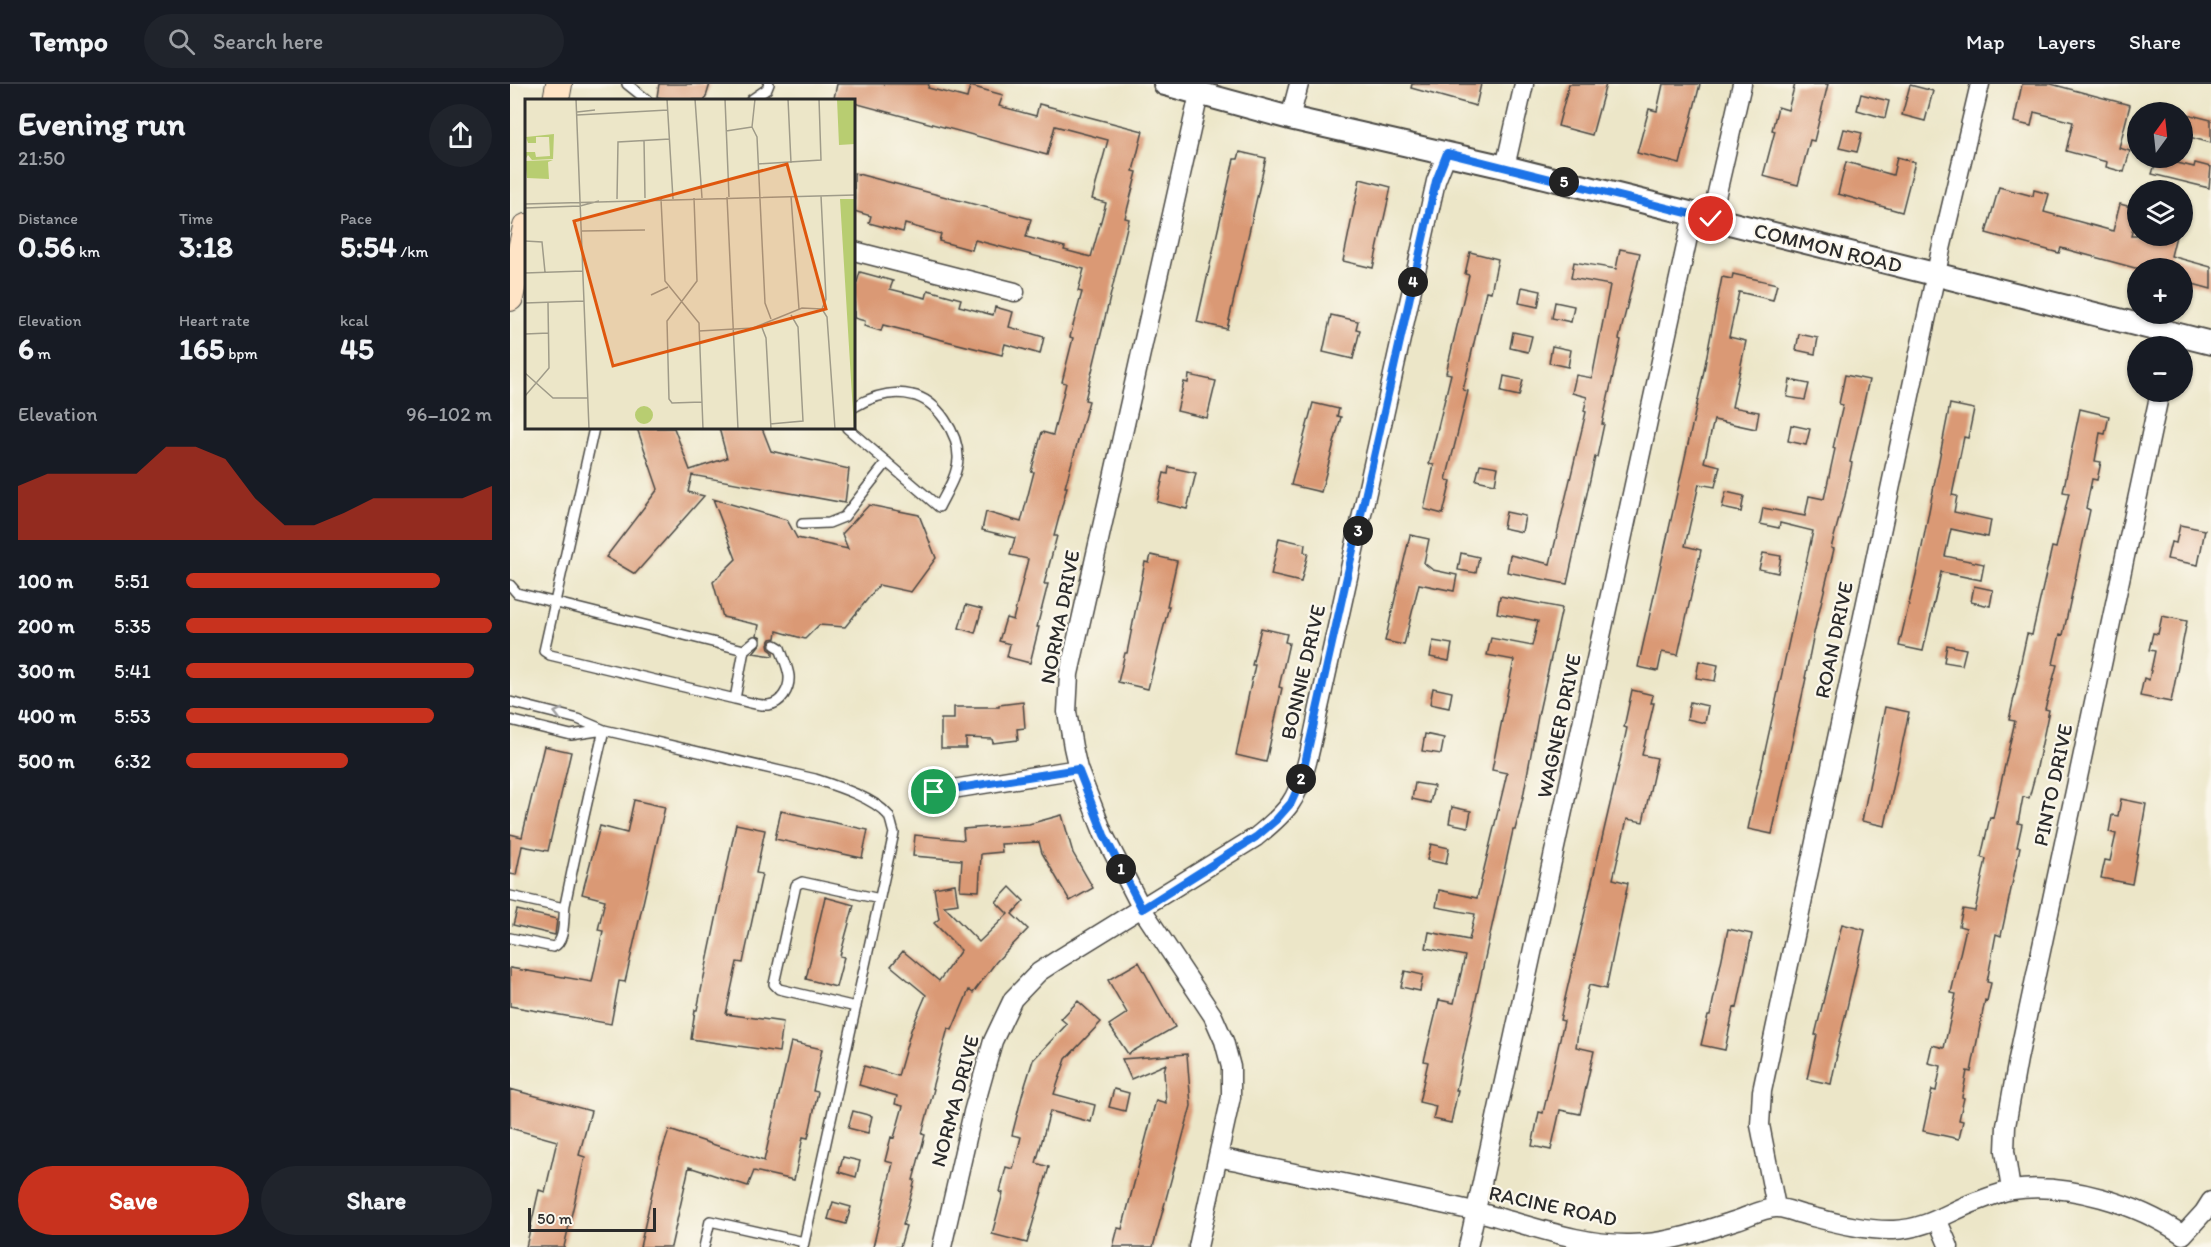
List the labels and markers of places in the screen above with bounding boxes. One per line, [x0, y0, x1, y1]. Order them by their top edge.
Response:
pin: 5 [1549, 167, 1579, 197]
pin [1685, 193, 1736, 244]
pin: 4 [1398, 267, 1428, 297]
pin: 3 [1343, 516, 1373, 546]
pin: 2 [1286, 764, 1316, 794]
pin [908, 766, 959, 817]
pin: 1 [1106, 854, 1136, 884]

